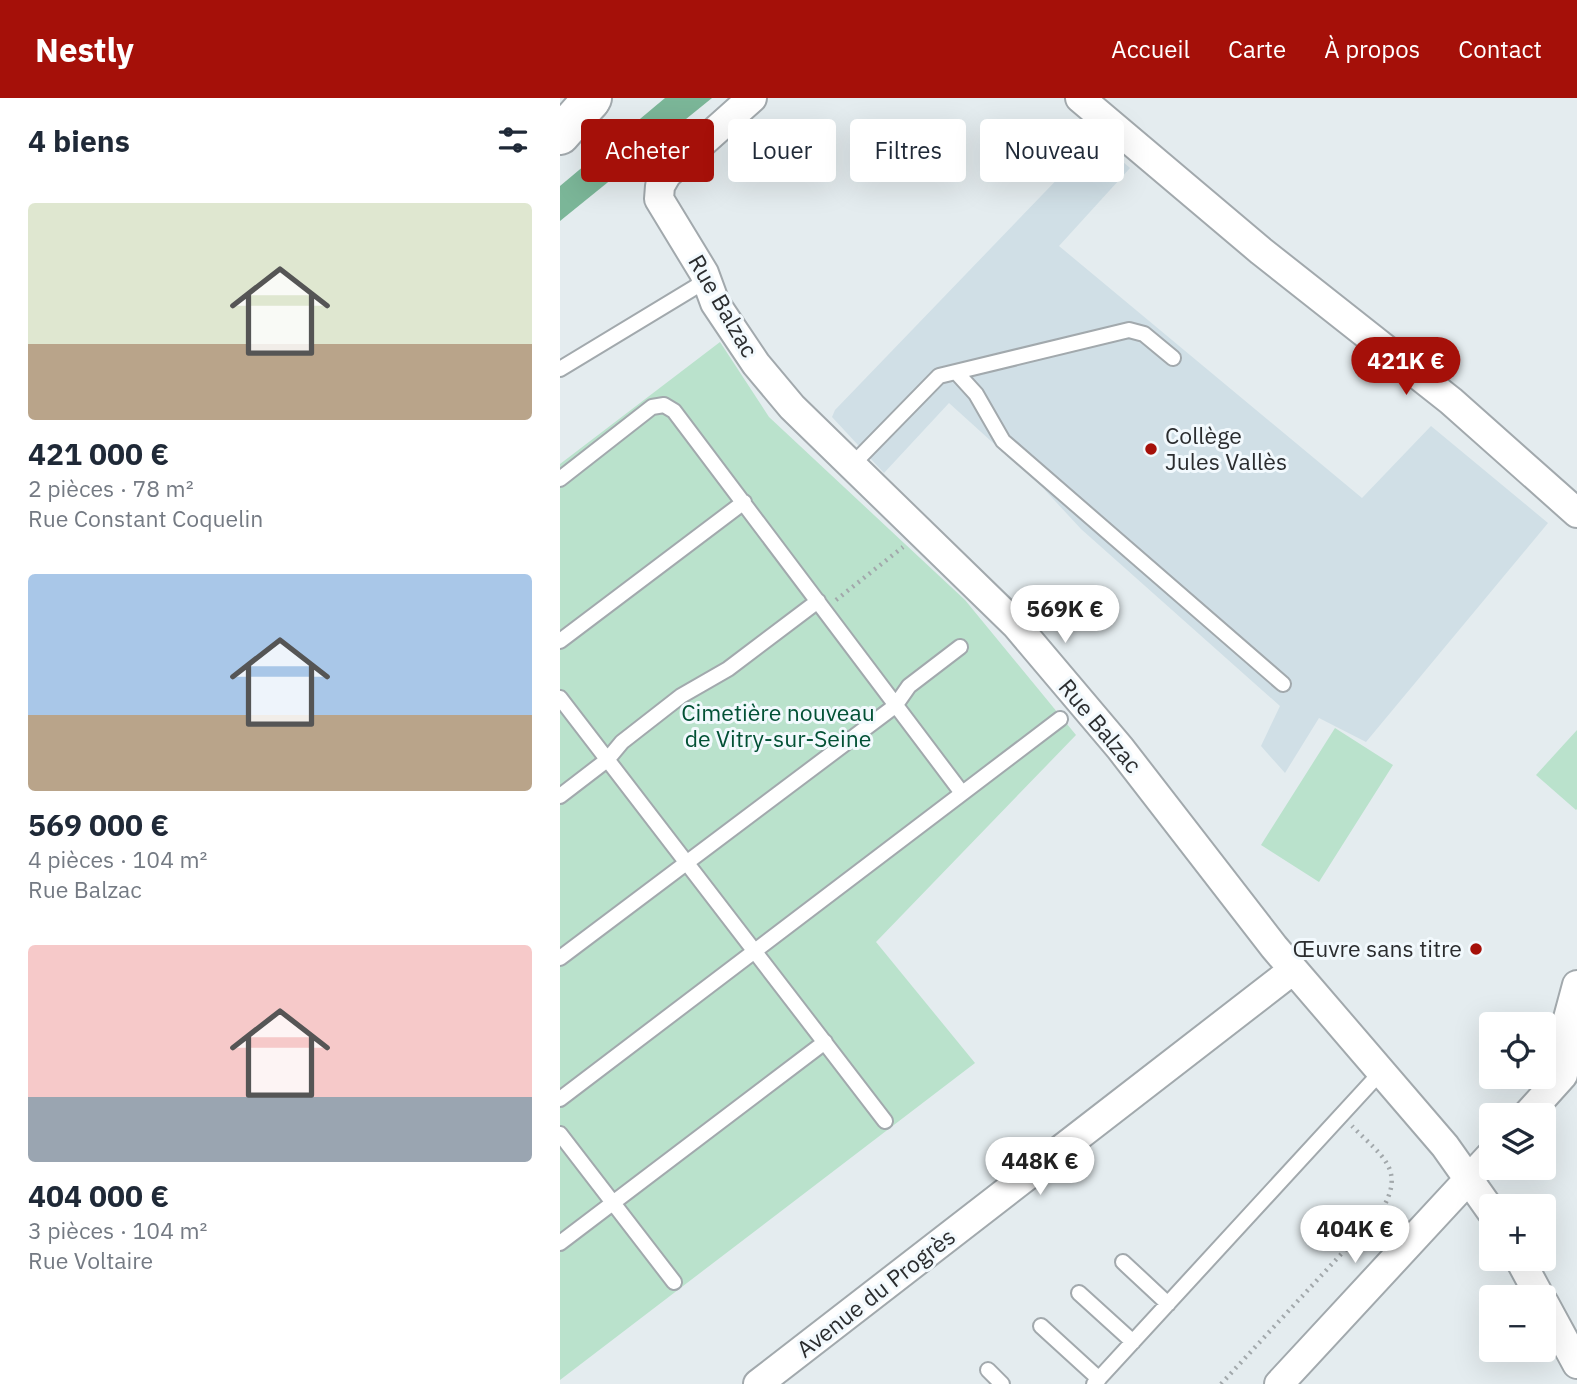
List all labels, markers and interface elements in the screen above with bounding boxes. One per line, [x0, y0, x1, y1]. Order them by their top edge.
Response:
text: Nestly [35, 28, 134, 71]
text: Accueil [1111, 33, 1190, 65]
text: Carte [1228, 33, 1286, 65]
text: À propos [1324, 33, 1420, 65]
text: Contact [1458, 33, 1542, 65]
chip: Acheter [581, 119, 714, 182]
chip: Louer [728, 119, 836, 182]
chip: Filtres [850, 119, 966, 182]
chip: Nouveau [980, 119, 1124, 182]
text: 4 biens [28, 121, 130, 160]
icon: filters [494, 121, 532, 159]
icon: home [217, 248, 343, 374]
street label: Rue Balzac [682, 249, 765, 362]
pin: 421K € [1349, 338, 1463, 397]
text: 421K € [1367, 345, 1445, 375]
place label: Collège Jules Vallès [1165, 420, 1287, 476]
text: 421 000 € [28, 434, 169, 473]
marker: Collège Jules Vallès [1143, 441, 1159, 457]
text: 2 pièces · 78 m² [28, 473, 194, 503]
text: Rue Constant Coquelin [28, 503, 263, 533]
pin: 569K € [1008, 586, 1122, 645]
text: 569K € [1026, 593, 1104, 623]
icon: home [217, 619, 343, 745]
street label: Rue Balzac [1053, 672, 1149, 779]
park label: Cimetière nouveau de Vitry-sur-Seine [681, 697, 875, 753]
text: 569 000 € [28, 805, 169, 844]
text: 4 pièces · 104 m² [28, 844, 207, 874]
text: Rue Balzac [28, 874, 142, 904]
place label: Œuvre sans titre [1293, 933, 1462, 963]
marker: Œuvre sans titre [1468, 941, 1484, 957]
icon: home [217, 990, 343, 1116]
map controls [1479, 1012, 1556, 1362]
button: locate [1479, 1012, 1556, 1089]
button: layers [1479, 1103, 1556, 1180]
pin: 448K € [983, 1138, 1097, 1197]
text: 448K € [1001, 1145, 1079, 1175]
text: 404 000 € [28, 1176, 169, 1215]
button: + [1479, 1194, 1556, 1271]
pin: 404K € [1298, 1206, 1412, 1265]
text: 404K € [1316, 1213, 1394, 1243]
text: 3 pièces · 104 m² [28, 1215, 207, 1245]
street label: Avenue du Progrès [790, 1221, 961, 1364]
text: Rue Voltaire [28, 1245, 153, 1275]
button: − [1479, 1285, 1556, 1362]

